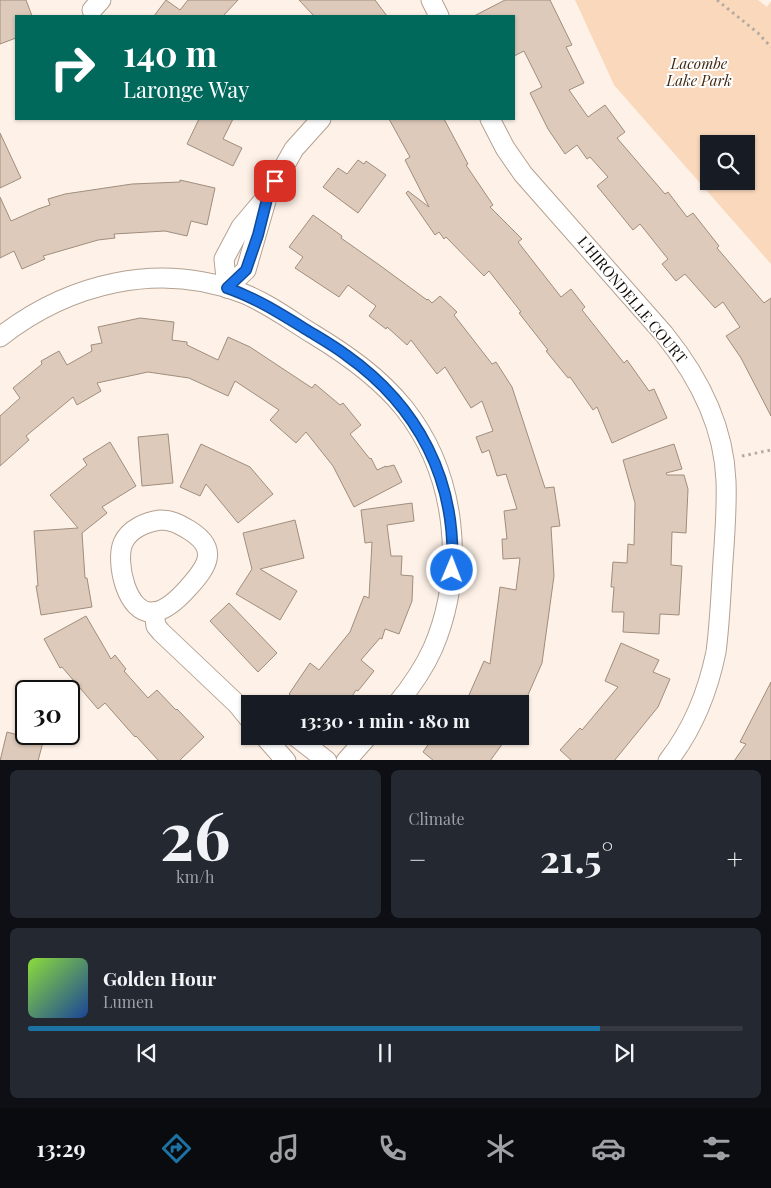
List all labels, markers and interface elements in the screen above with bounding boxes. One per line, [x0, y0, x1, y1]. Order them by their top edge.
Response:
text: 140 m [123, 29, 217, 76]
icon: right [40, 35, 105, 100]
park label: Lacombe Lake Park [665, 53, 732, 90]
text: Laronge Way [123, 74, 249, 104]
map controls [700, 135, 755, 190]
button: search [700, 135, 755, 190]
pin [254, 160, 296, 202]
icon: arrive [261, 167, 289, 195]
street label: L'HIRONDELLE COURT [574, 232, 692, 367]
position arrow [425, 543, 477, 595]
speed limit sign: 30 [15, 680, 80, 745]
text: 13:30 · 1 min · 180 m [300, 707, 470, 733]
text: 26 [160, 790, 230, 876]
text: Climate [409, 808, 465, 829]
text: 21.5° [540, 832, 613, 883]
text: − [409, 840, 427, 877]
text: + [727, 840, 743, 877]
text: km/h [176, 866, 214, 887]
text: Golden Hour [103, 965, 216, 991]
text: Lumen [103, 991, 154, 1012]
icon: previous [133, 1039, 161, 1067]
icon: pause [371, 1039, 399, 1067]
icon: next [610, 1039, 638, 1067]
icon: directions [159, 1131, 194, 1166]
icon: music [267, 1131, 302, 1166]
icon: phone [375, 1131, 410, 1166]
icon: climate [483, 1131, 518, 1166]
icon: car [591, 1131, 626, 1166]
icon: filters [699, 1131, 734, 1166]
text: 13:29 [37, 1133, 86, 1163]

